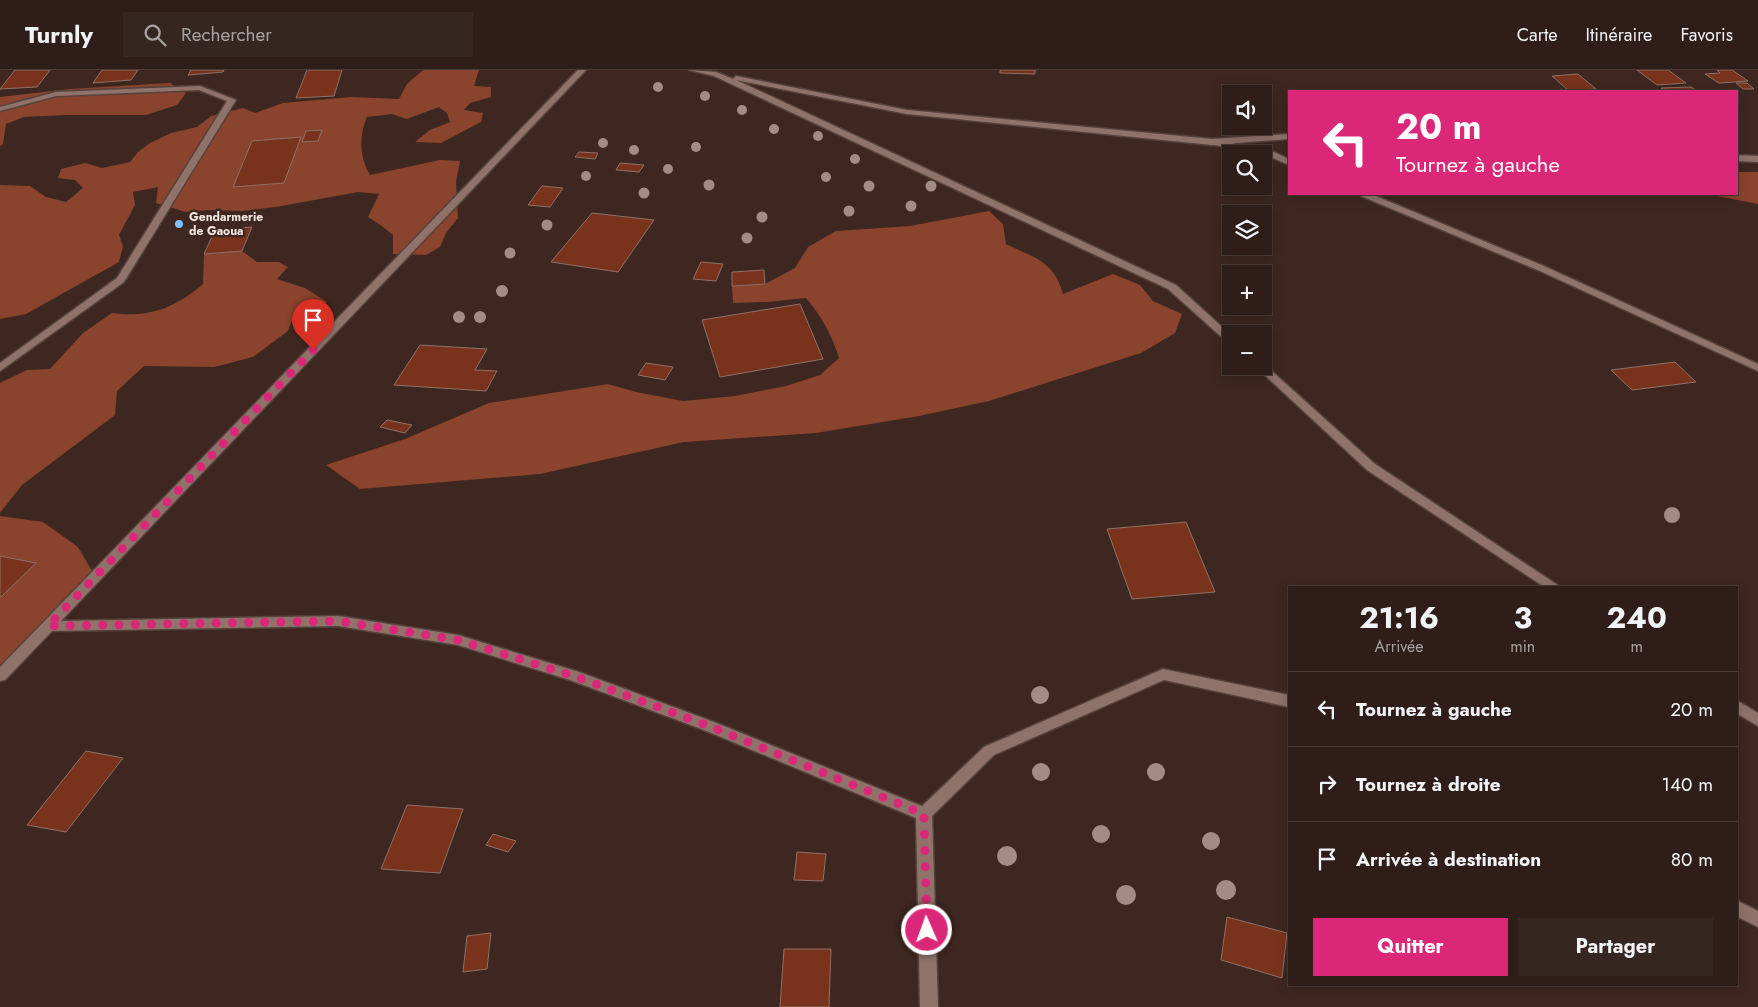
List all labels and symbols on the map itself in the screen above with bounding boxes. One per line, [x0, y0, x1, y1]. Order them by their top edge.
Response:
place label: Gendarmerie de Gaoua [189, 208, 263, 240]
marker: Gendarmerie de Gaoua [173, 218, 185, 230]
pin [292, 299, 334, 350]
position arrow [900, 903, 952, 955]

